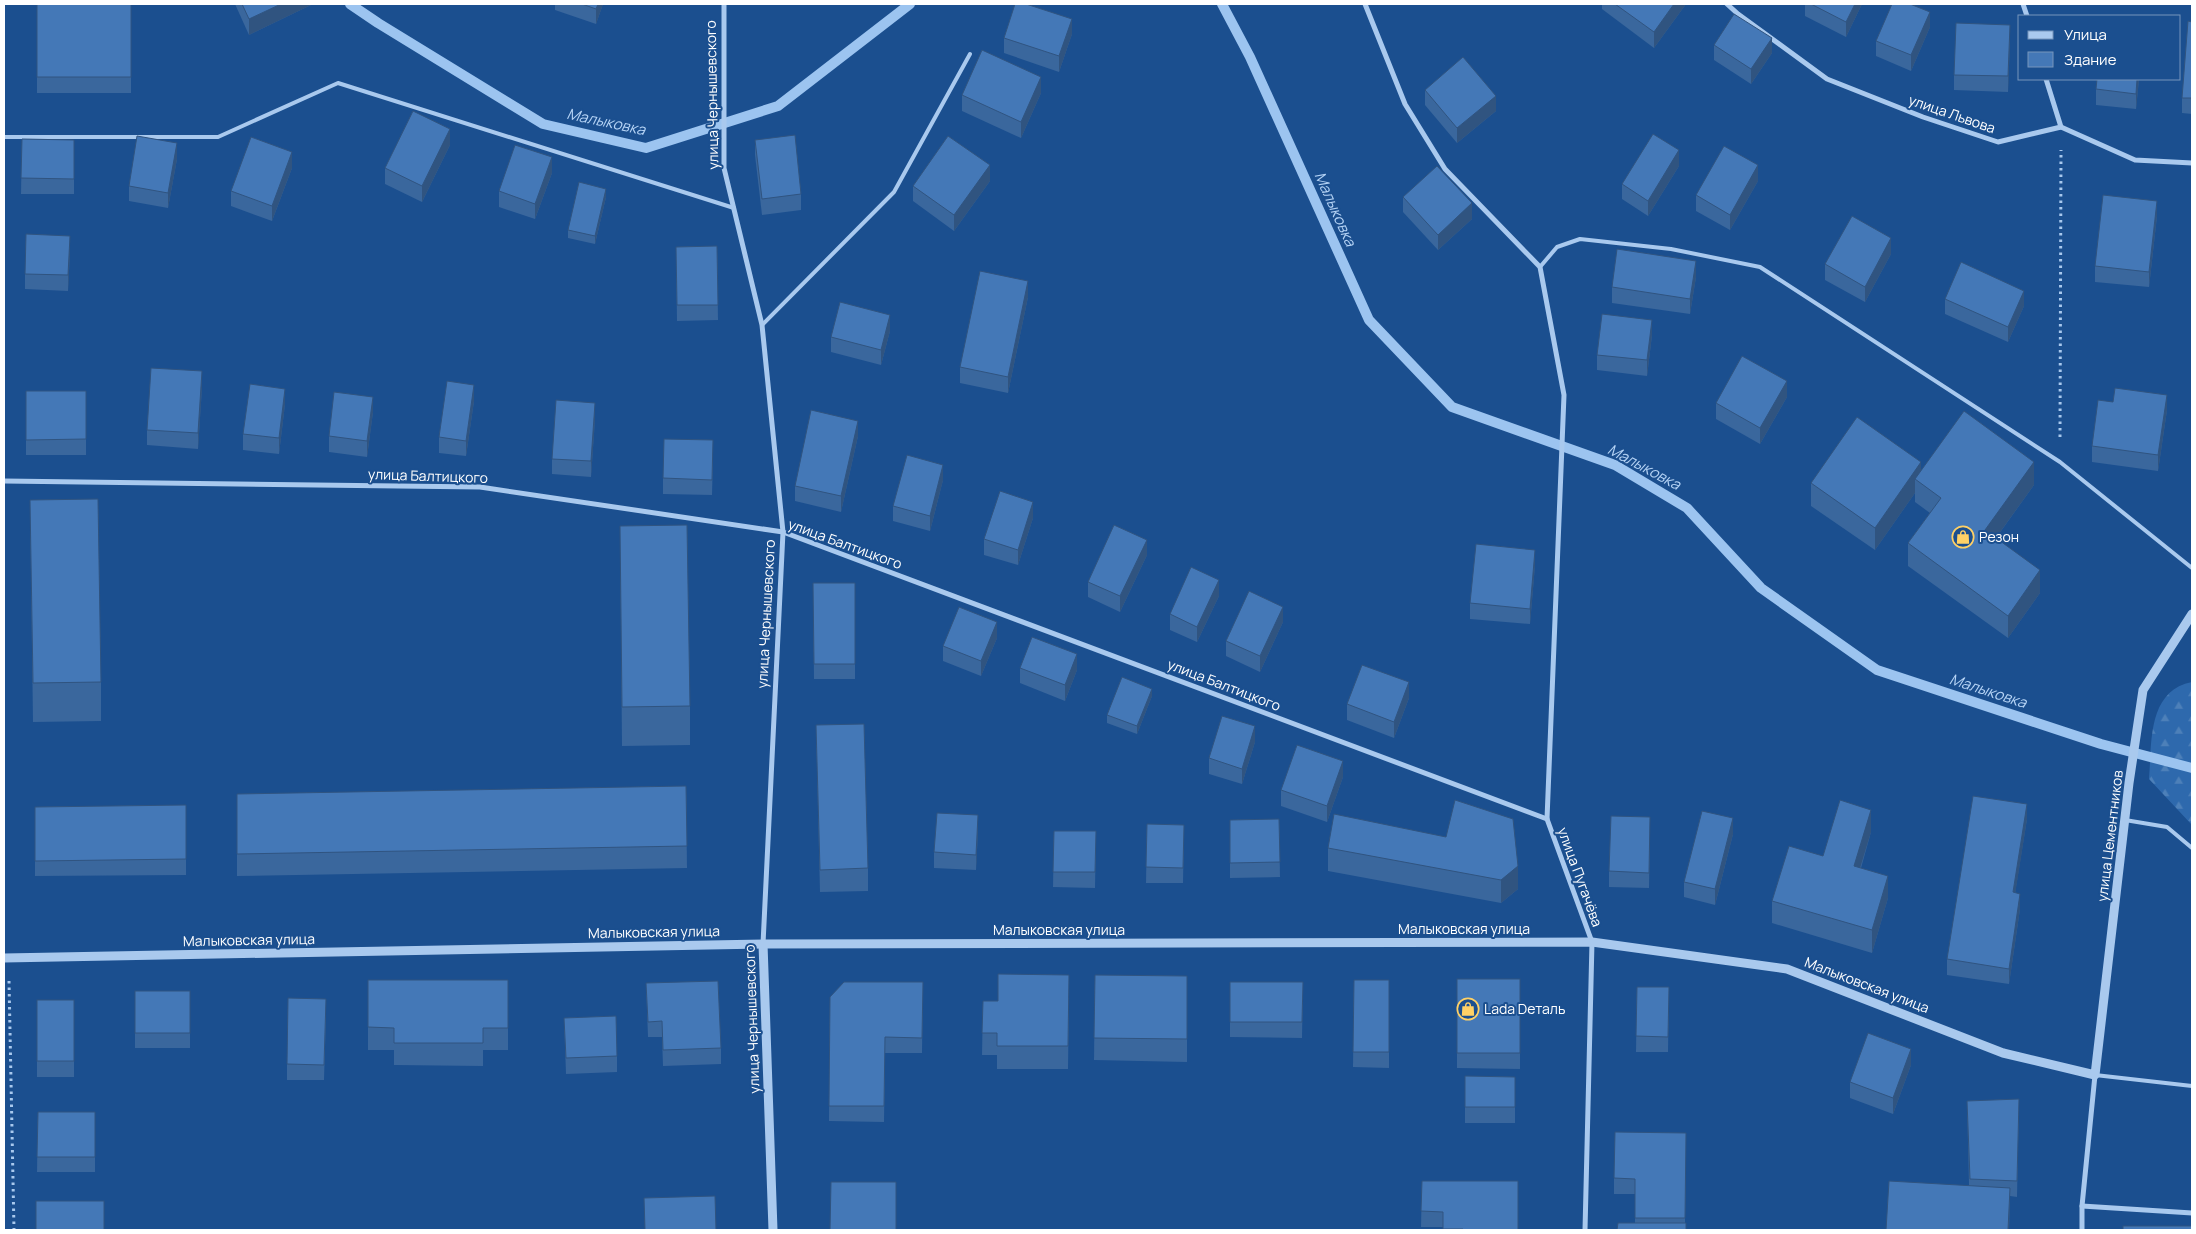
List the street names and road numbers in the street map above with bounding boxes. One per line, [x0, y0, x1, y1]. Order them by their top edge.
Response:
street label: улица Чернышевского [701, 20, 722, 170]
street label: улица Львова [1906, 90, 1998, 137]
street label: улица Балтицкого [368, 464, 488, 487]
street label: улица Балтицкого [786, 514, 905, 573]
street label: улица Чернышевского [752, 539, 779, 689]
street label: улица Балтицкого [1165, 654, 1284, 715]
street label: улица Цементников [2092, 769, 2127, 903]
street label: улица Пугачёва [1554, 824, 1607, 929]
street label: Малыковская улица [1398, 919, 1530, 938]
street label: Малыковская улица [993, 920, 1125, 939]
street label: Малыковская улица [588, 921, 720, 942]
street label: Малыковская улица [183, 929, 315, 950]
street label: улица Чернышевского [739, 944, 764, 1094]
street label: Малыковская улица [1802, 952, 1932, 1017]

